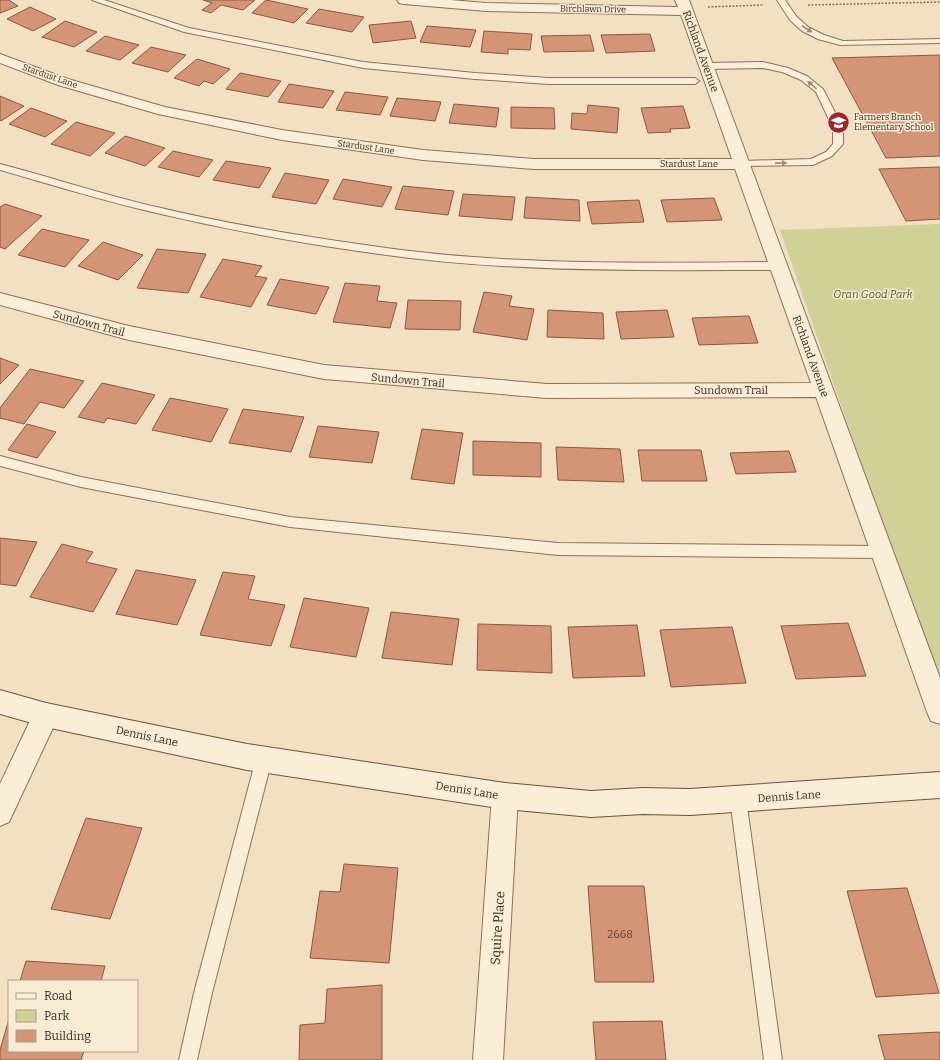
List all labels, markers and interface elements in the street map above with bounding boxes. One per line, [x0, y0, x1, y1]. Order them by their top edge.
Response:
street label: Birchlawn Drive [560, 3, 626, 15]
street label: Richland Avenue [680, 9, 721, 94]
one-way arrow [801, 25, 812, 33]
street label: Stardust Lane [21, 62, 79, 90]
one-way arrow [807, 80, 818, 89]
school or university icon: Farmers Branch Elementary School [826, 109, 852, 135]
place label: Farmers Branch Elementary School [854, 112, 934, 132]
street label: Stardust Lane [337, 138, 395, 156]
street label: Stardust Lane [660, 159, 718, 169]
one-way arrow [775, 160, 788, 166]
park label: Oran Good Park [833, 288, 914, 301]
street label: Sundown Trail [52, 308, 126, 339]
street label: Richland Avenue [790, 314, 831, 399]
street label: Sundown Trail [371, 371, 445, 390]
street label: Sundown Trail [694, 384, 768, 397]
street label: Dennis Lane [115, 724, 179, 749]
street label: Dennis Lane [435, 779, 499, 802]
street label: Dennis Lane [757, 788, 821, 805]
street label: Squire Place [487, 891, 508, 965]
house number: 2668 [607, 928, 633, 941]
legend [8, 980, 138, 1052]
text: Road [44, 989, 72, 1003]
text: Park [44, 1009, 70, 1023]
text: Building [44, 1029, 91, 1043]

